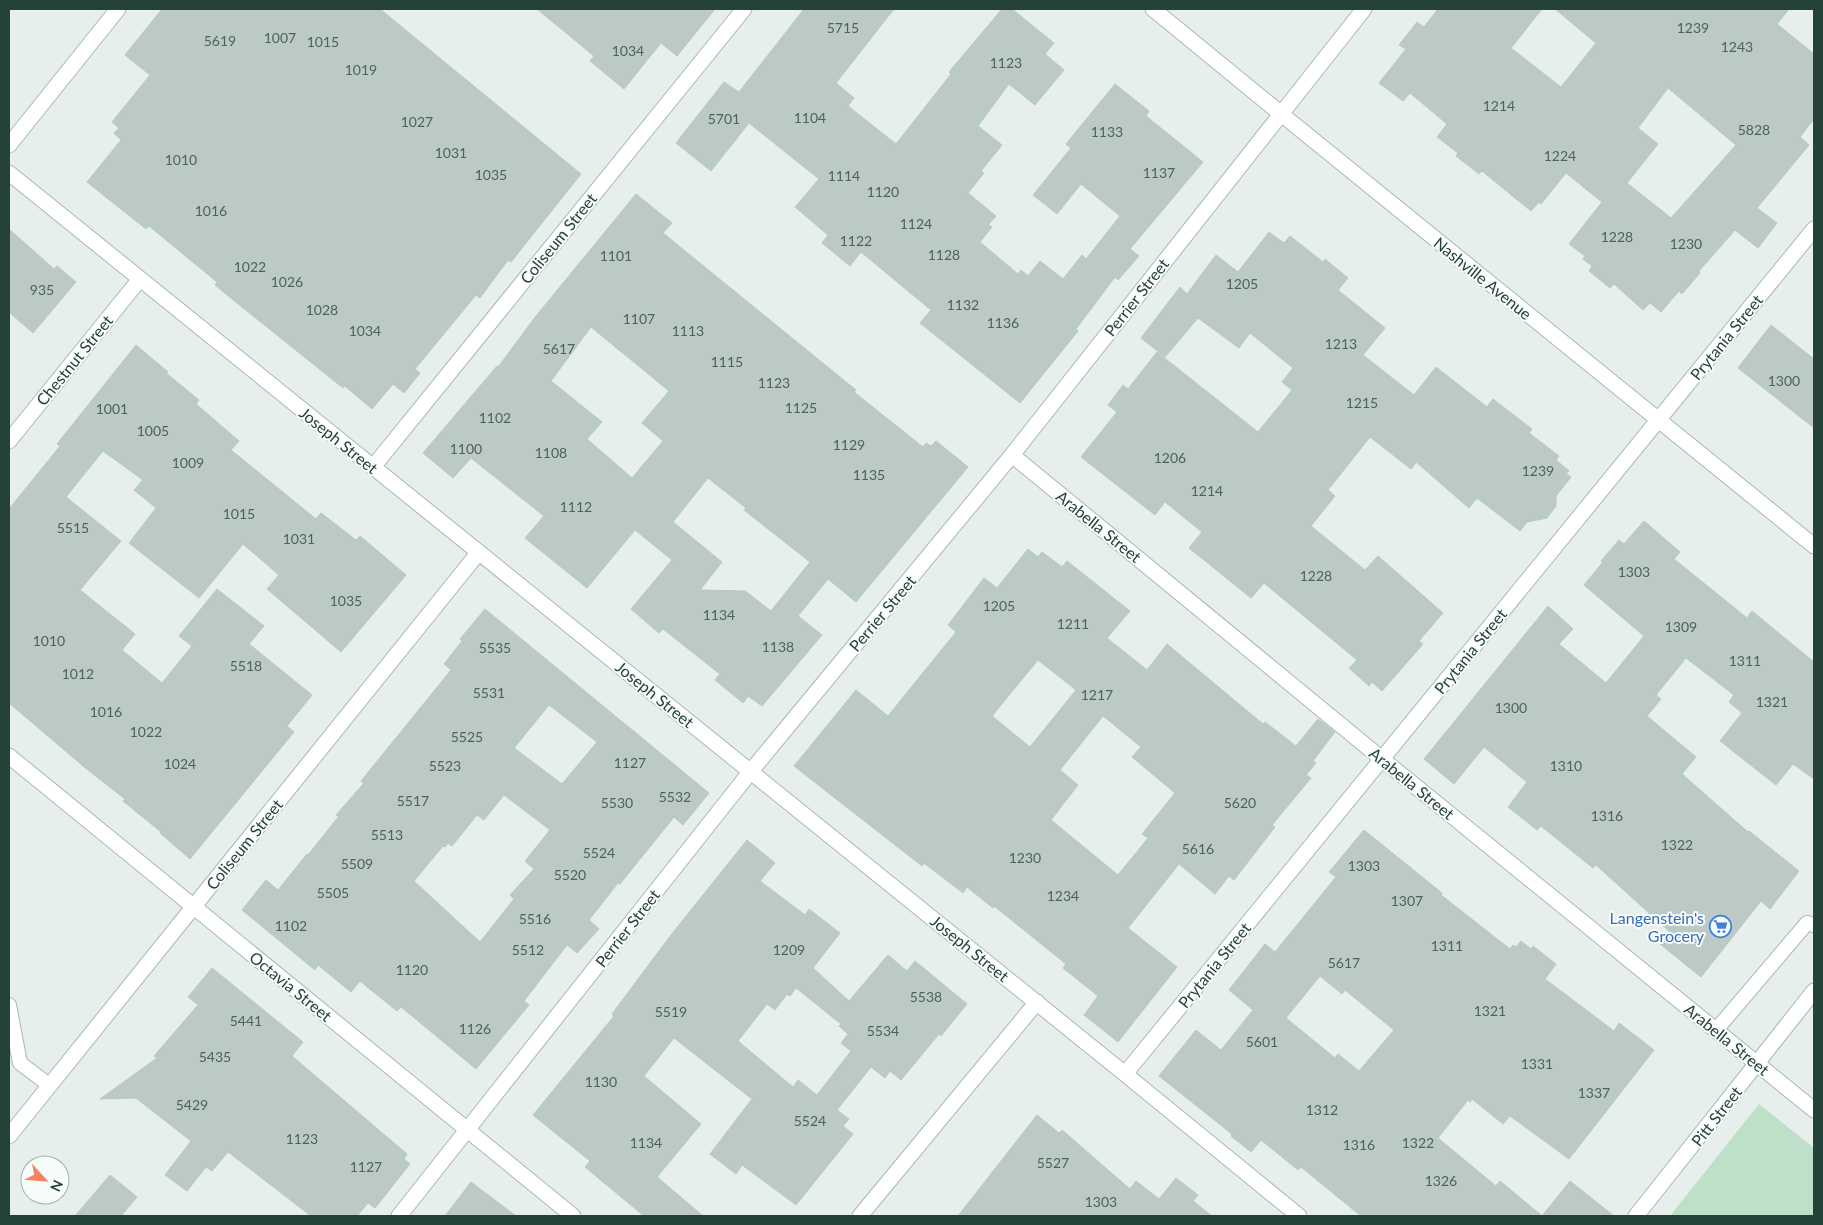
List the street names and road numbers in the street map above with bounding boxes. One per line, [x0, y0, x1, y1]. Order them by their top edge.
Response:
street label: Coliseum Street [516, 189, 600, 287]
street label: Nashville Avenue [1430, 233, 1536, 323]
street label: Perrier Street [1100, 254, 1172, 340]
street label: Prytania Street [1686, 290, 1766, 383]
street label: Chestnut Street [32, 311, 116, 409]
street label: Joseph Street [296, 403, 382, 477]
street label: Arabella Street [1053, 486, 1145, 566]
street label: Perrier Street [845, 571, 919, 655]
street label: Prytania Street [1430, 604, 1510, 697]
street label: Joseph Street [612, 657, 698, 731]
street label: Arabella Street [1366, 743, 1458, 823]
street label: Coliseum Street [202, 795, 286, 893]
street label: Perrier Street [591, 885, 663, 971]
street label: Joseph Street [927, 911, 1013, 985]
street label: Prytania Street [1174, 918, 1254, 1011]
street label: Octavia Street [246, 947, 336, 1025]
street label: Arabella Street [1681, 999, 1773, 1079]
street label: Pitt Street [1687, 1082, 1745, 1150]

